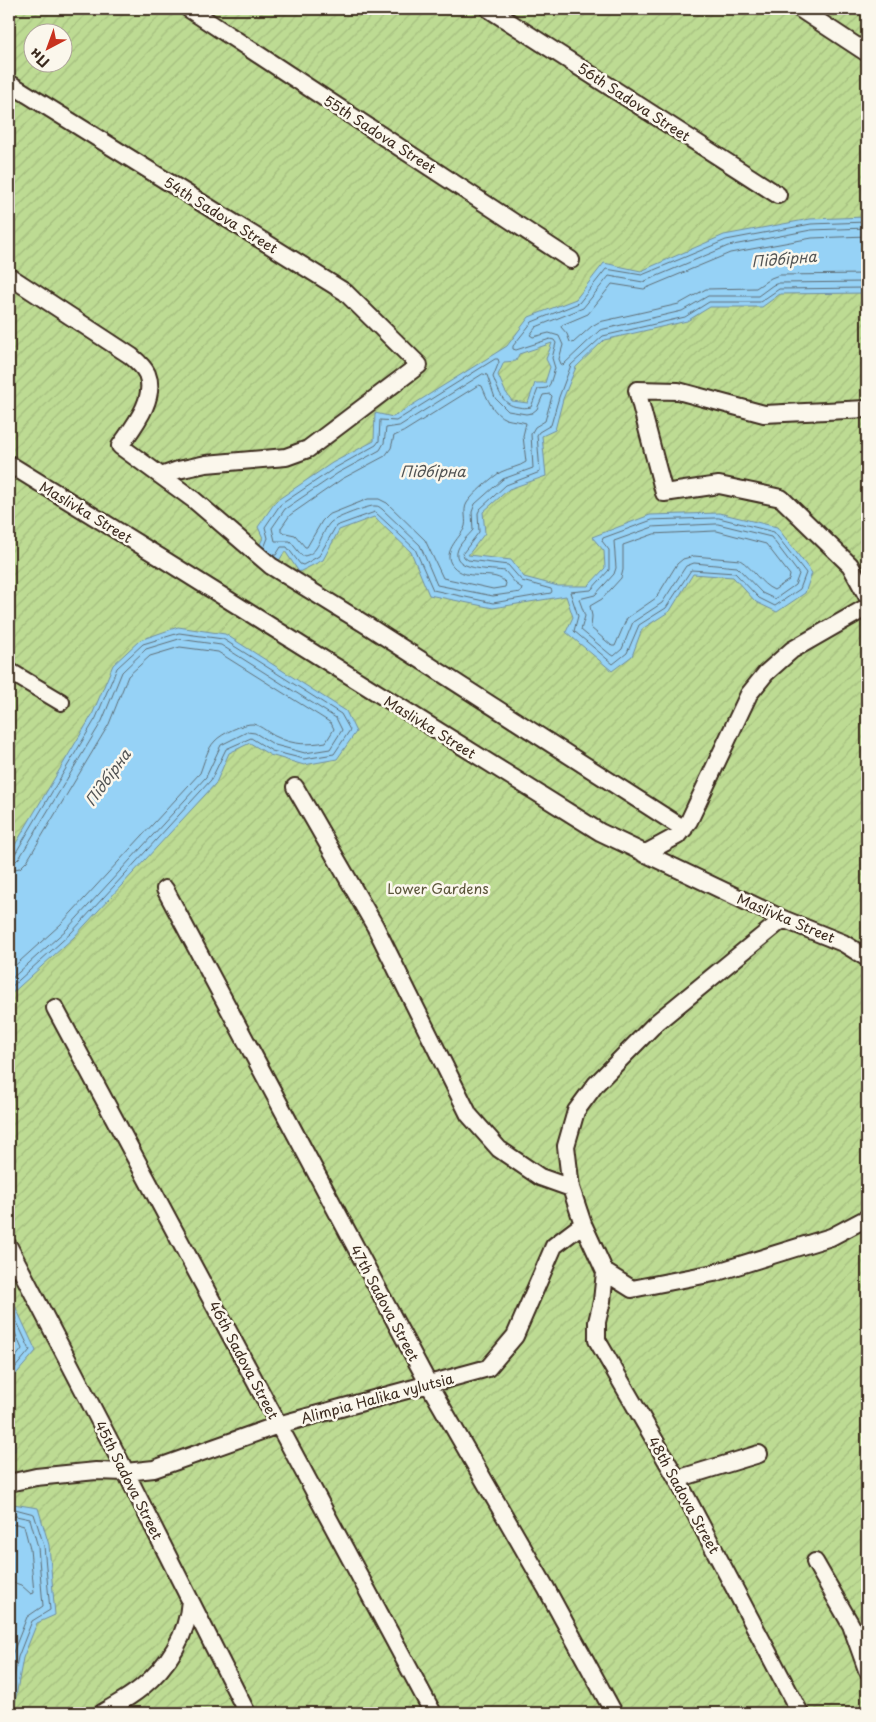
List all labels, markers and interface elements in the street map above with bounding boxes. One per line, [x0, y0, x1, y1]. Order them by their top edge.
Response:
north arrow [22, 22, 72, 72]
text: Пн [25, 44, 54, 73]
street label: 56th Sadova Street [573, 58, 695, 147]
street label: 55th Sadova Street [320, 90, 441, 178]
street label: 54th Sadova Street [160, 171, 282, 259]
water label: Підбірна [750, 244, 818, 272]
water label: Підбірна [400, 459, 466, 482]
street label: Maslivka Street [36, 476, 137, 548]
street label: Maslivka Street [380, 690, 480, 764]
water label: Підбірна [78, 743, 136, 810]
park label: Lower Gardens [387, 878, 489, 899]
street label: Maslivka Street [734, 888, 839, 948]
street label: 47th Sadova Street [345, 1241, 425, 1365]
street label: 46th Sadova Street [204, 1297, 284, 1423]
street label: Alimpia Halika vylutsia [298, 1367, 456, 1429]
street label: 45th Sadova Street [90, 1417, 168, 1543]
street label: 48th Sadova Street [643, 1433, 725, 1558]

